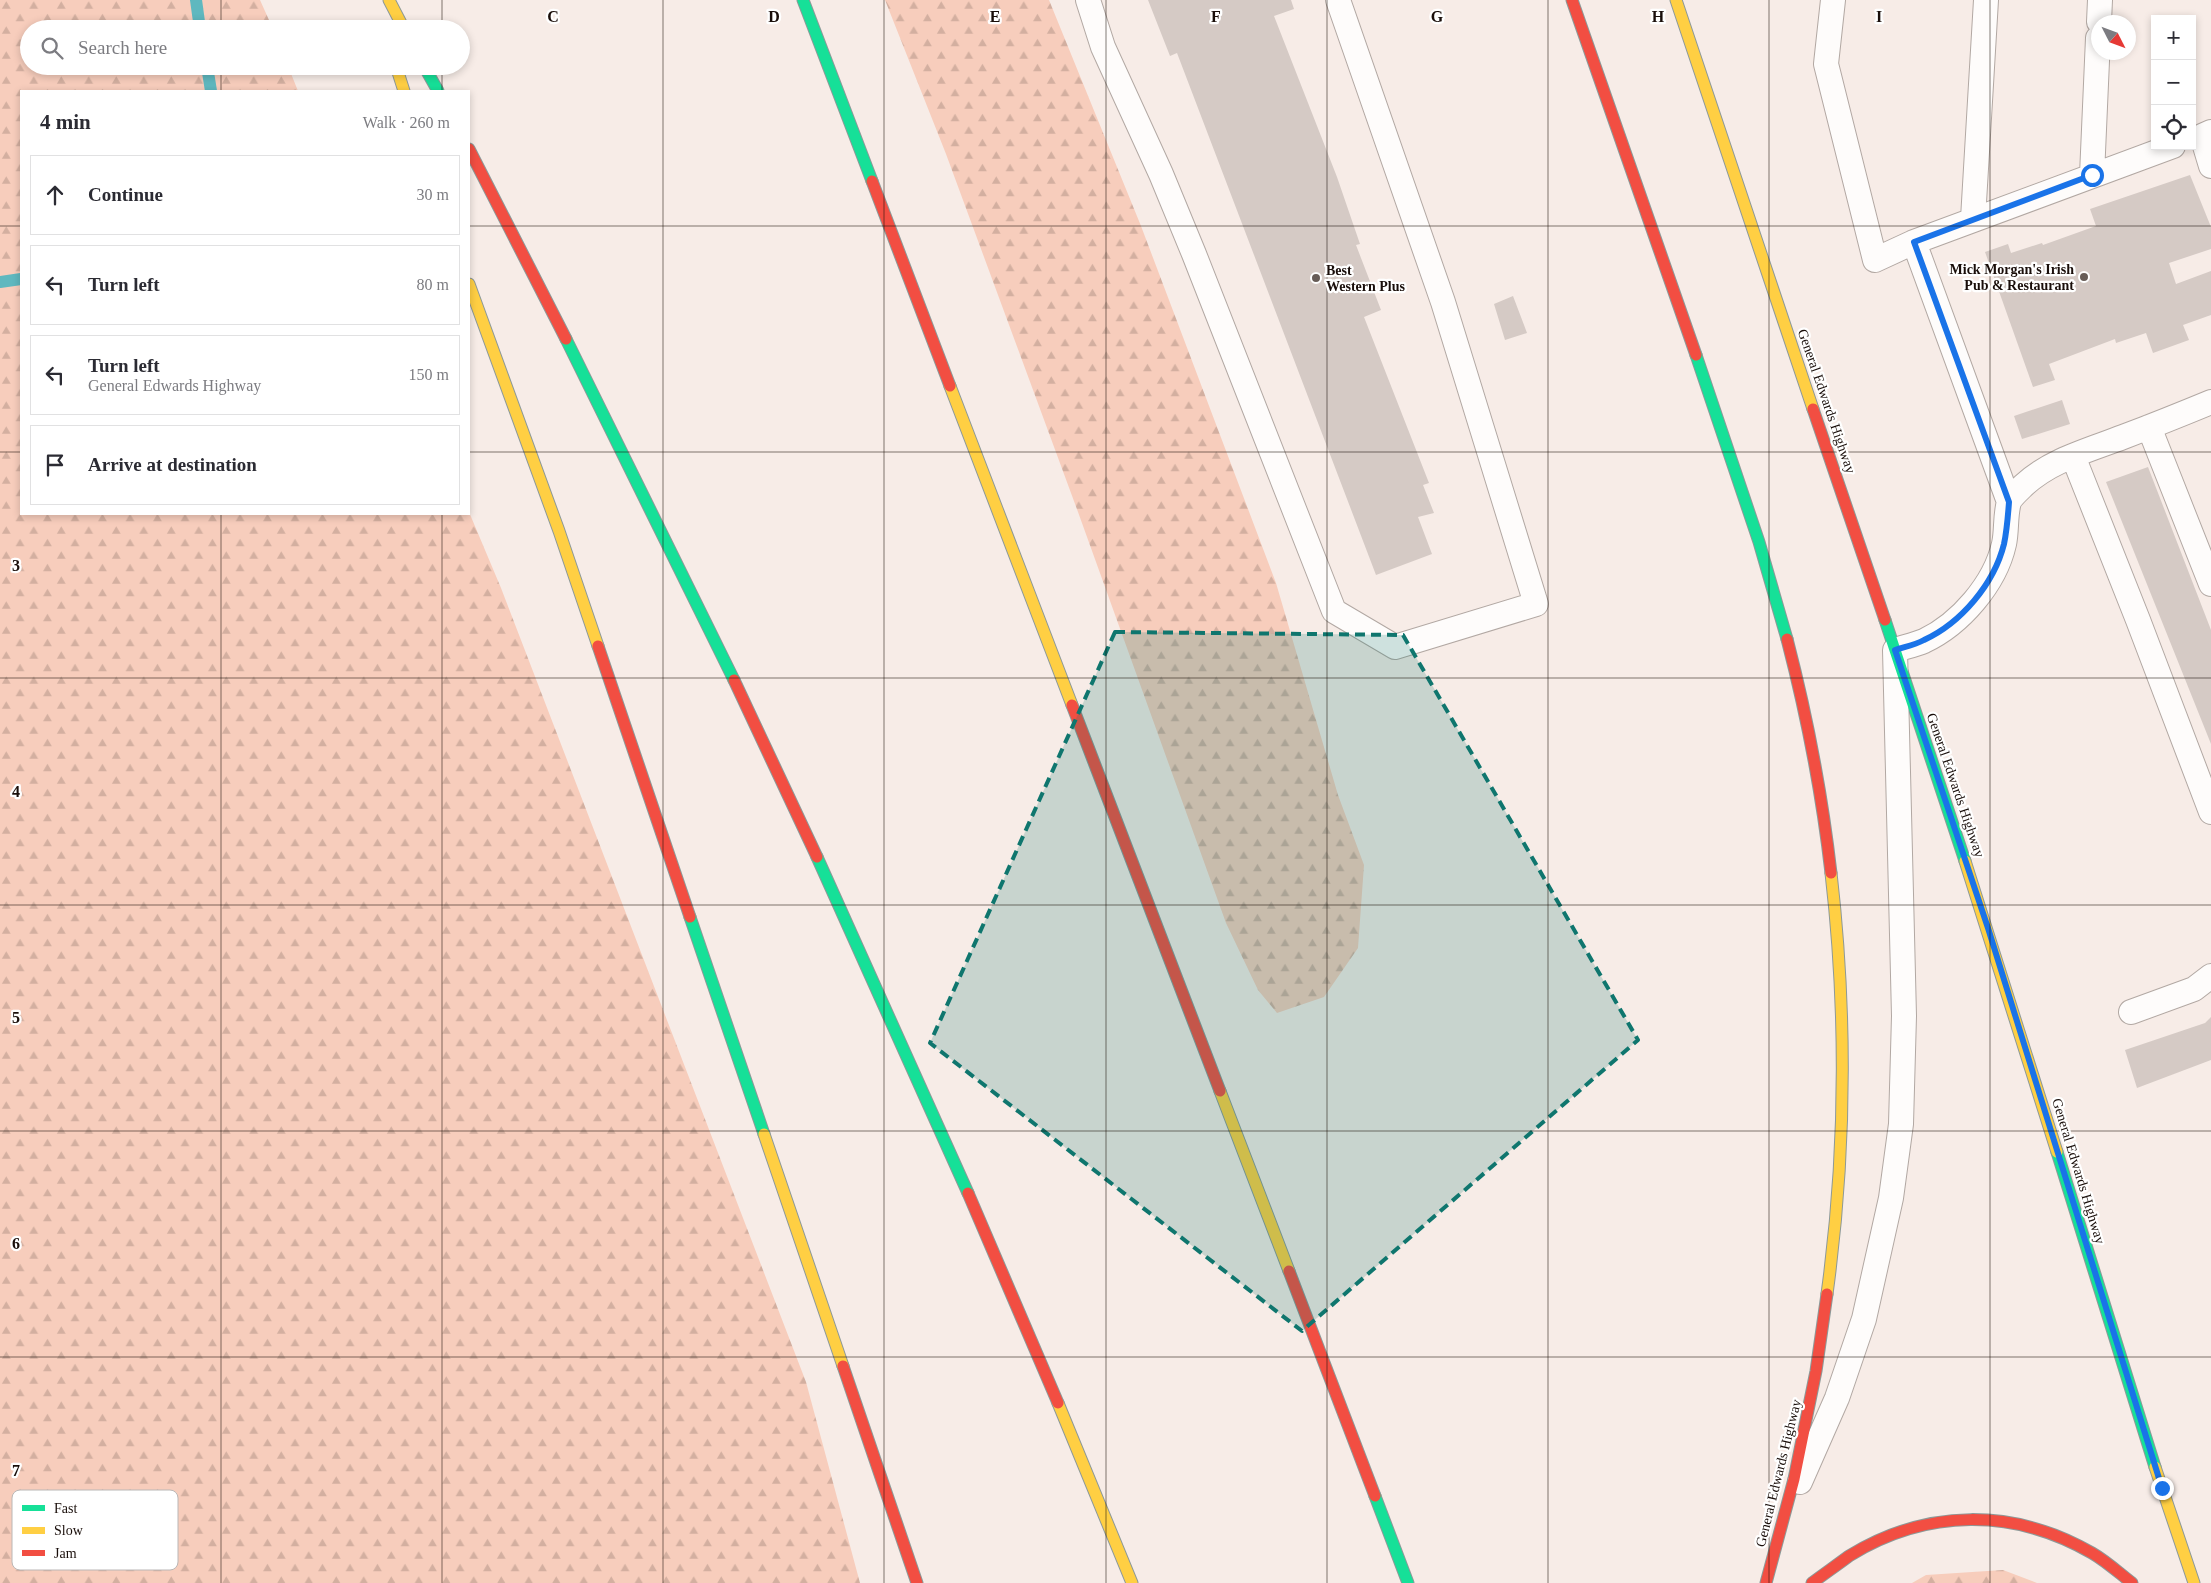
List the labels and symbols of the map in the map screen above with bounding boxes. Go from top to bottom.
text: C [547,8,559,25]
text: D [768,8,780,25]
text: E [990,8,1000,25]
text: F [1211,8,1221,25]
text: G [1431,8,1444,25]
text: H [1652,8,1665,25]
text: I [1876,8,1882,25]
north arrow [2091,15,2136,60]
route start [2081,164,2104,187]
place label: Mick Morgan's Irish Pub & Restaurant [1950,262,2074,293]
place label: Best Western Plus [1326,263,1405,294]
marker: Mick Morgan's Irish Pub & Restaurant [2078,271,2090,283]
marker: Best Western Plus [1310,272,1322,284]
street label: General Edwards Highway [1795,327,1858,475]
text: 3 [12,557,20,574]
street label: General Edwards Highway [1924,711,1987,859]
text: 4 [12,783,20,800]
text: 5 [12,1009,20,1026]
street label: General Edwards Highway [2049,1096,2108,1246]
text: 6 [12,1235,20,1252]
street label: General Edwards Highway [1753,1398,1804,1548]
text: 7 [12,1462,20,1479]
route end [2151,1477,2174,1500]
legend [12,1490,178,1570]
text: Fast [54,1501,77,1516]
text: Slow [54,1523,84,1538]
text: Jam [54,1546,77,1561]

